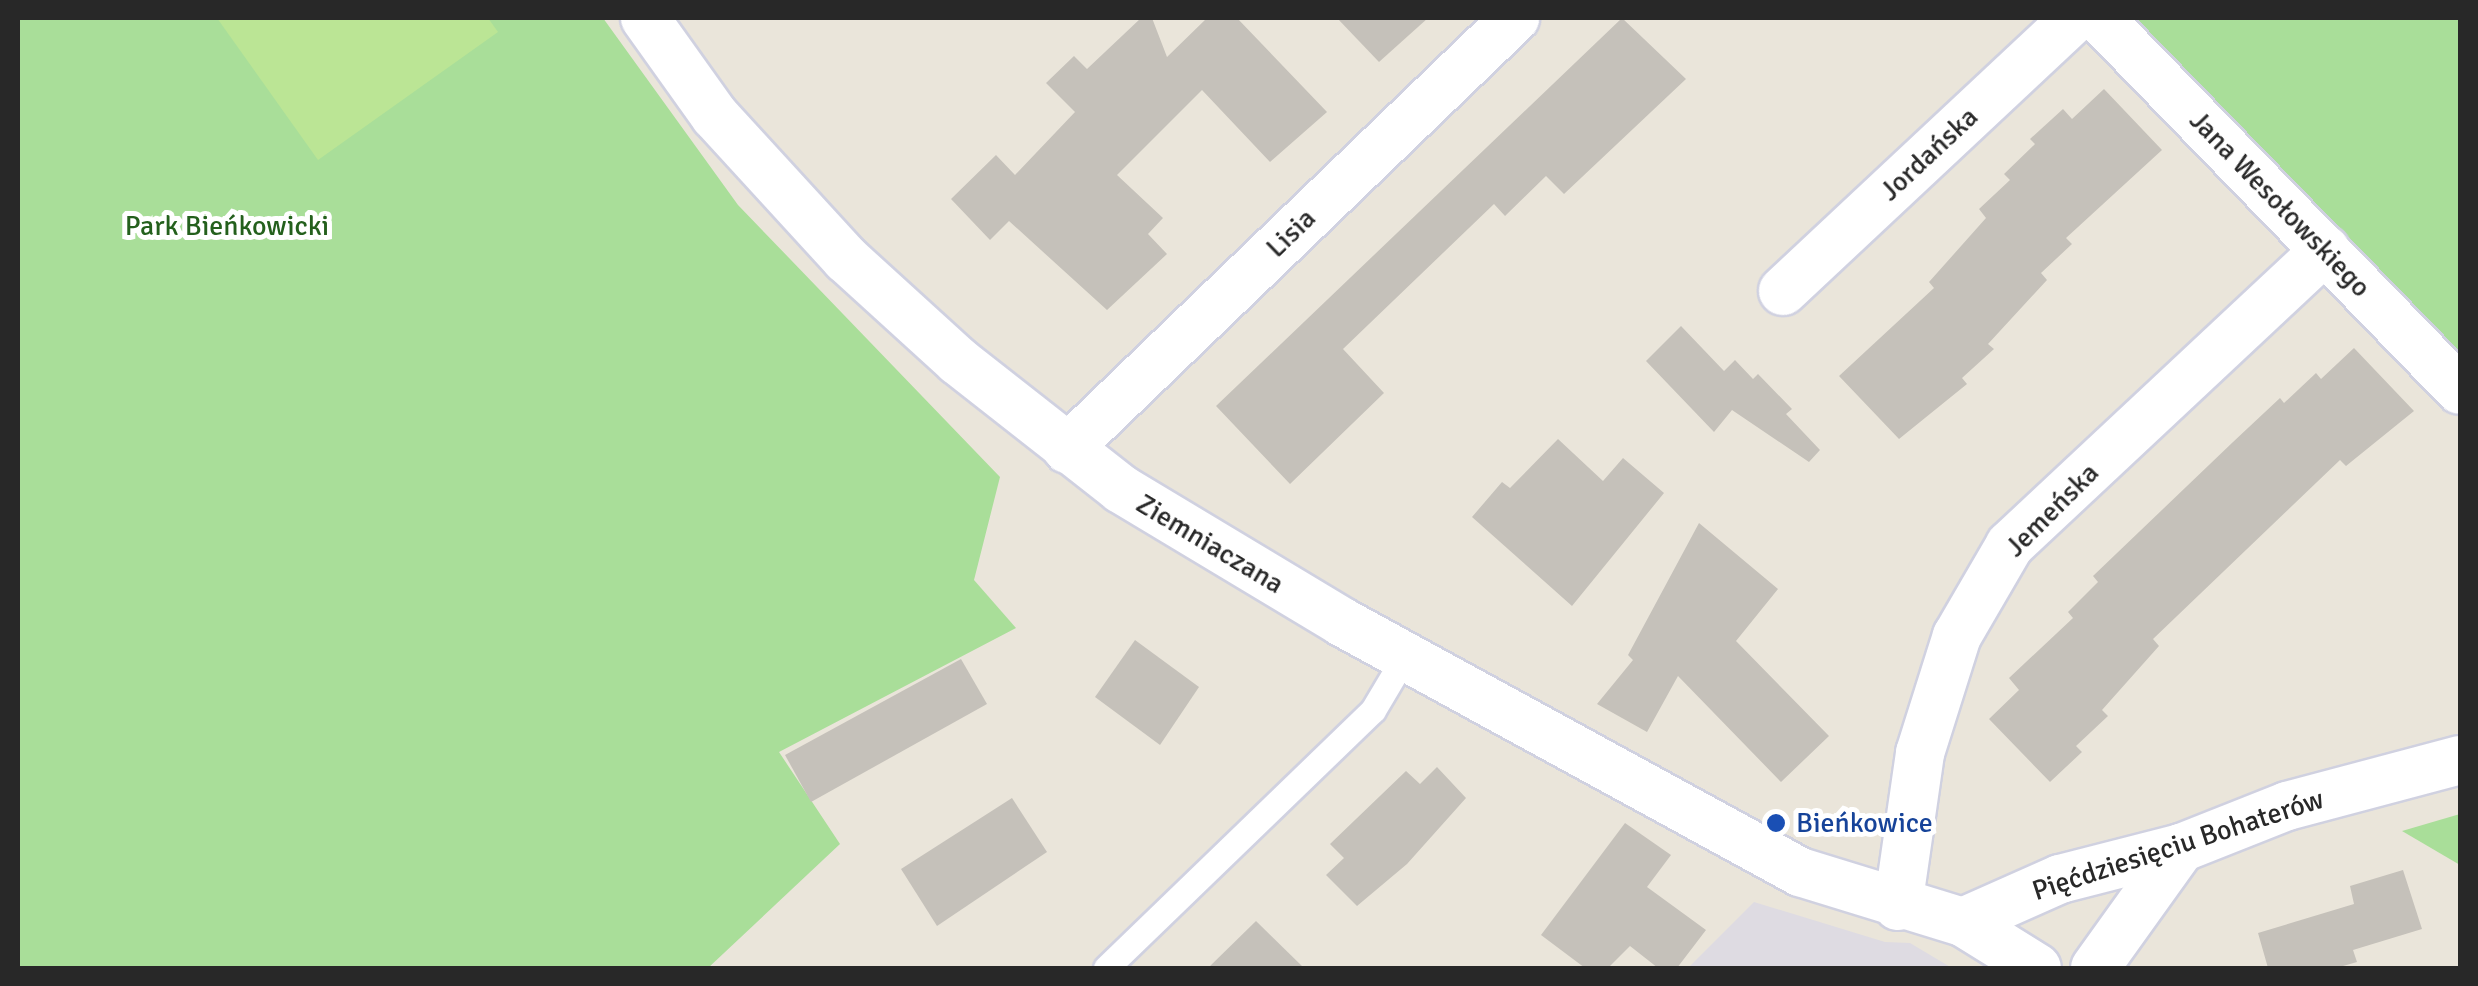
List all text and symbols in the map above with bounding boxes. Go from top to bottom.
street label: Jordańska [1873,100,1985,208]
street label: Jana Wesołowskiego [2182,104,2378,304]
street label: Lisia [1259,202,1323,264]
park label: Park Bieńkowicki [125,209,329,243]
street label: Jemeńska [1998,456,2106,564]
street label: Ziemniaczana [1130,487,1290,601]
street label: Pięćdziesięciu Bohaterów [2028,782,2328,908]
place label: Bieńkowice [1796,806,1933,840]
marker: Bieńkowice [1765,812,1787,834]

